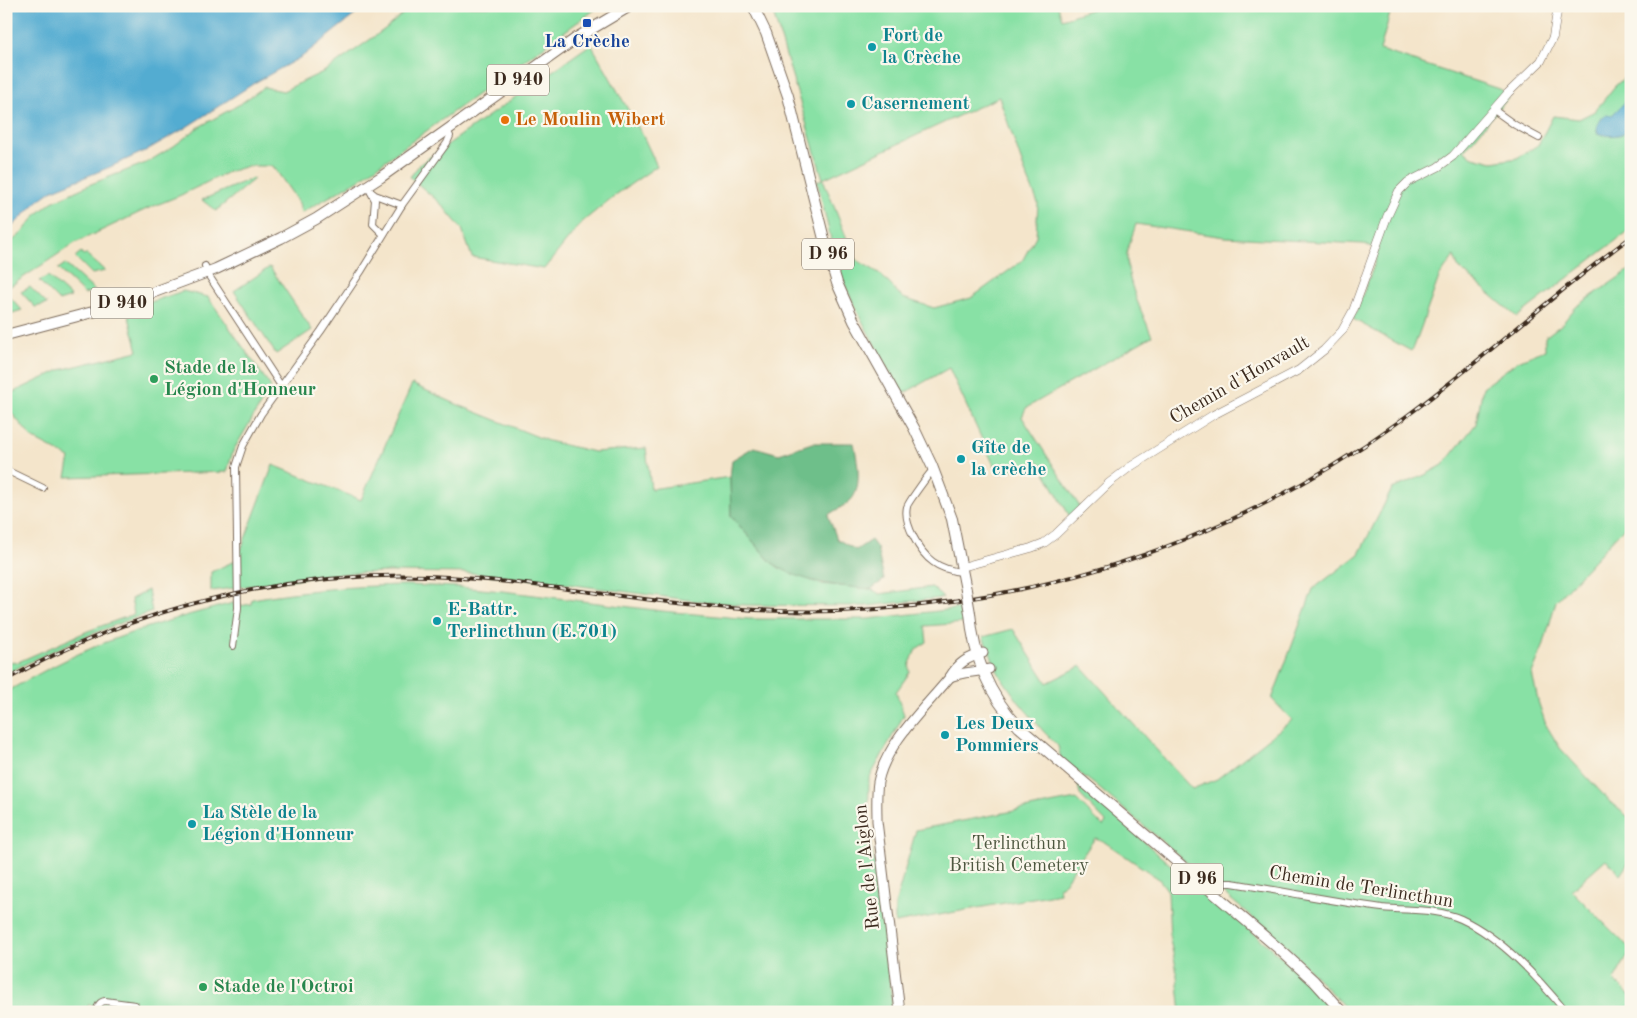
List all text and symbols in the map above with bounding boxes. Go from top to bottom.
marker: La Crèche [581,17,593,29]
place label: Fort de la Crèche [882,27,961,68]
place label: La Crèche [544,33,630,52]
marker: Fort de la Crèche [866,41,878,53]
road number: D 940 [487,64,549,96]
place label: Casernement [861,95,970,114]
marker: Casernement [845,98,857,110]
place label: Le Moulin Wibert [515,111,665,130]
marker: Le Moulin Wibert [499,114,511,126]
road number: D 96 [802,238,854,270]
road number: D 940 [91,288,153,318]
street label: Chemin d'Honvault [1167,333,1313,429]
place label: Stade de la Légion d'Honneur [164,359,316,400]
marker: Stade de la Légion d'Honneur [148,373,160,385]
place label: Gîte de la crèche [971,439,1046,480]
marker: Gîte de la crèche [955,453,967,465]
place label: E-Battr. Terlincthun (E.701) [447,601,617,642]
marker: E-Battr. Terlincthun (E.701) [431,615,443,627]
place label: Les Deux Pommiers [955,715,1038,756]
marker: Les Deux Pommiers [939,729,951,741]
street label: Rue de l'Aiglon [852,803,884,931]
place label: La Stèle de la Légion d'Honneur [202,804,354,845]
marker: La Stèle de la Légion d'Honneur [186,818,198,830]
park label: Terlincthun British Cemetery [949,835,1089,876]
road number: D 96 [1171,864,1223,894]
street label: Chemin de Terlincthun [1267,864,1455,912]
place label: Stade de l'Octroi [213,978,354,997]
marker: Stade de l'Octroi [197,981,209,993]

